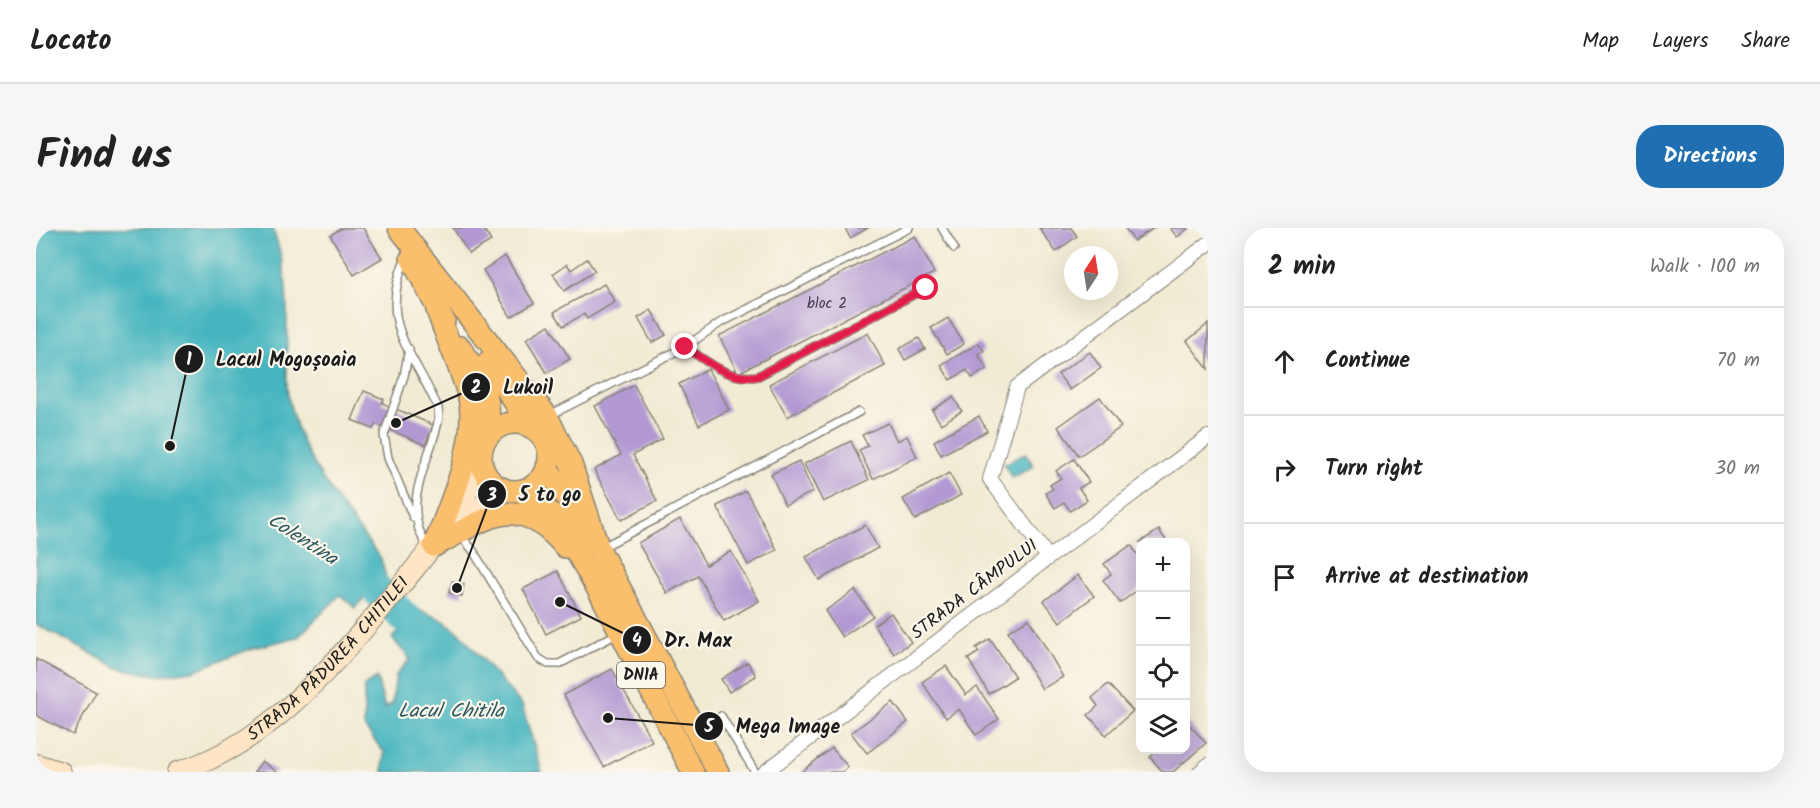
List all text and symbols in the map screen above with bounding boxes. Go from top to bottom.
text: Locato [30,19,111,64]
text: Map [1582,25,1619,58]
text: Layers [1652,25,1708,58]
text: Share [1741,25,1790,58]
text: Find us [36,123,172,190]
button: Directions [1636,125,1784,188]
north arrow [1064,246,1118,300]
text: 2 min [1268,246,1336,288]
text: Walk · 100 m [1650,251,1760,283]
route start [912,274,938,300]
house number: bloc 2 [807,292,847,316]
route end [671,333,697,359]
callout: Lacul Mogoșoaia [174,340,369,378]
text: Continue [1325,344,1410,379]
text: Lacul Mogoșoaia [216,345,356,377]
icon: ahead [1268,345,1301,378]
text: 70 m [1717,345,1760,377]
text: 1 [186,346,192,375]
callout: Lukoil [461,368,566,406]
text: Lukoil [503,373,554,405]
text: 2 [471,374,481,403]
text: Turn right [1325,452,1423,487]
icon: right [1268,453,1301,486]
text: 30 m [1715,453,1760,485]
callout: 5 to go [477,475,593,513]
text: 5 to go [518,480,581,512]
text: 3 [486,482,497,511]
water label: Colentina [261,505,345,576]
street label: STRADA CÂMPULUI [905,532,1045,648]
map controls [1136,538,1190,754]
button: + [1136,538,1190,592]
text: Arrive at destination [1325,560,1528,595]
icon: arrive [1268,561,1301,594]
street label: STRADA PĂDUREA CHITILEI [241,570,417,749]
button: − [1136,592,1190,646]
callout: Dr. Max [622,621,744,659]
text: Dr. Max [664,626,732,658]
text: 4 [632,627,642,656]
button: locate [1136,646,1190,700]
road number: DN1A [617,662,665,688]
water label: Lacul Chitila [398,696,506,728]
button: layers [1136,700,1190,754]
callout: Mega Image [694,707,853,745]
text: Mega Image [736,712,841,744]
text: 5 [703,713,715,742]

